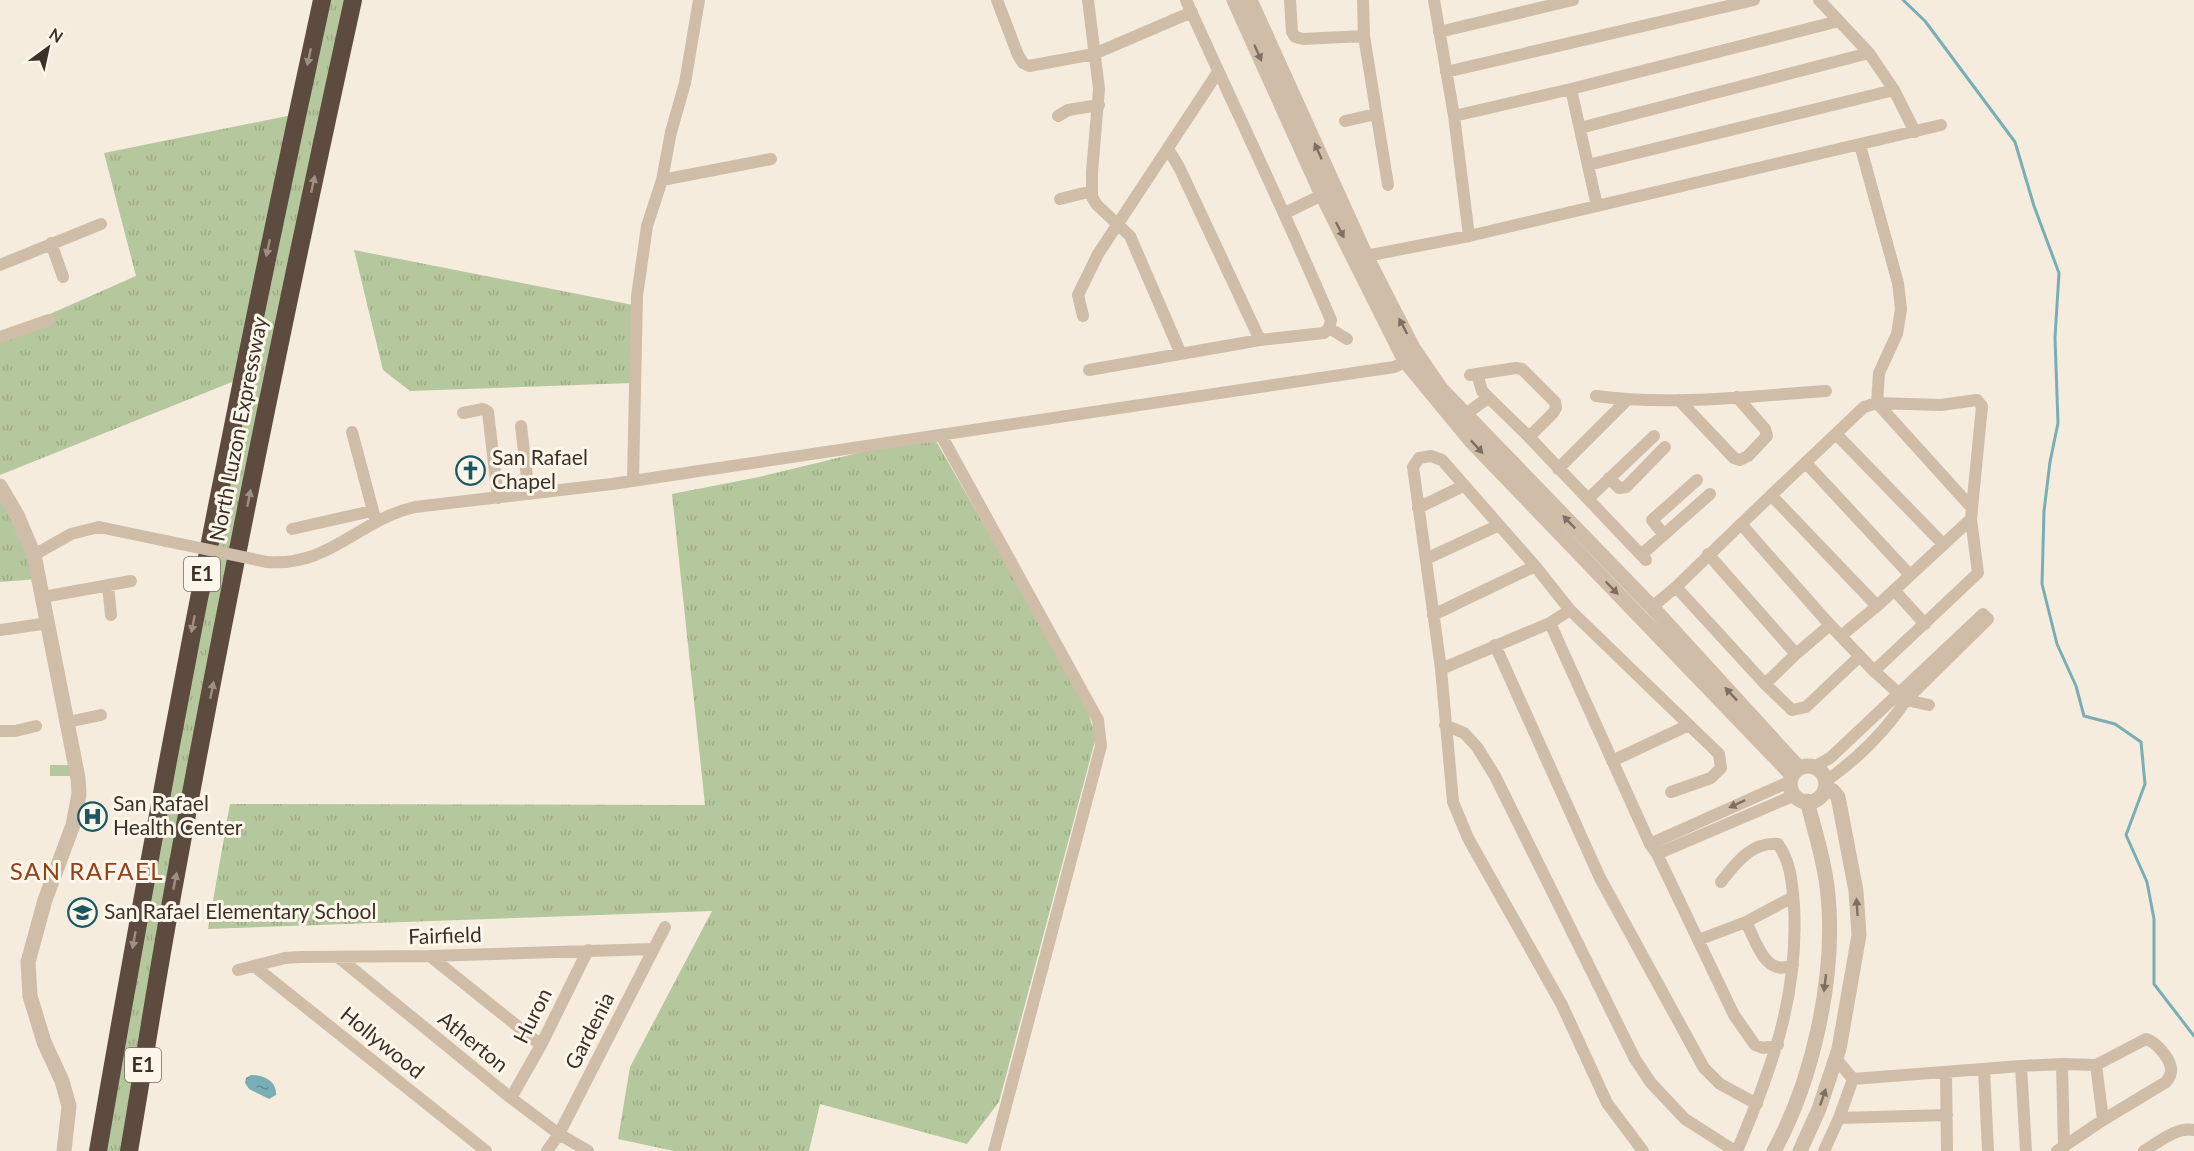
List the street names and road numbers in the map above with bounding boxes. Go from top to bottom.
street label: North Luzon Expressway [203,314,272,543]
road number: E1 [184,557,220,591]
street label: Fairfield [408,921,482,948]
street label: Huron [507,984,556,1047]
street label: Gardenia [559,988,619,1073]
street label: Hollywood [336,1001,430,1083]
street label: Atherton [434,1005,514,1077]
road number: E1 [125,1048,161,1082]

